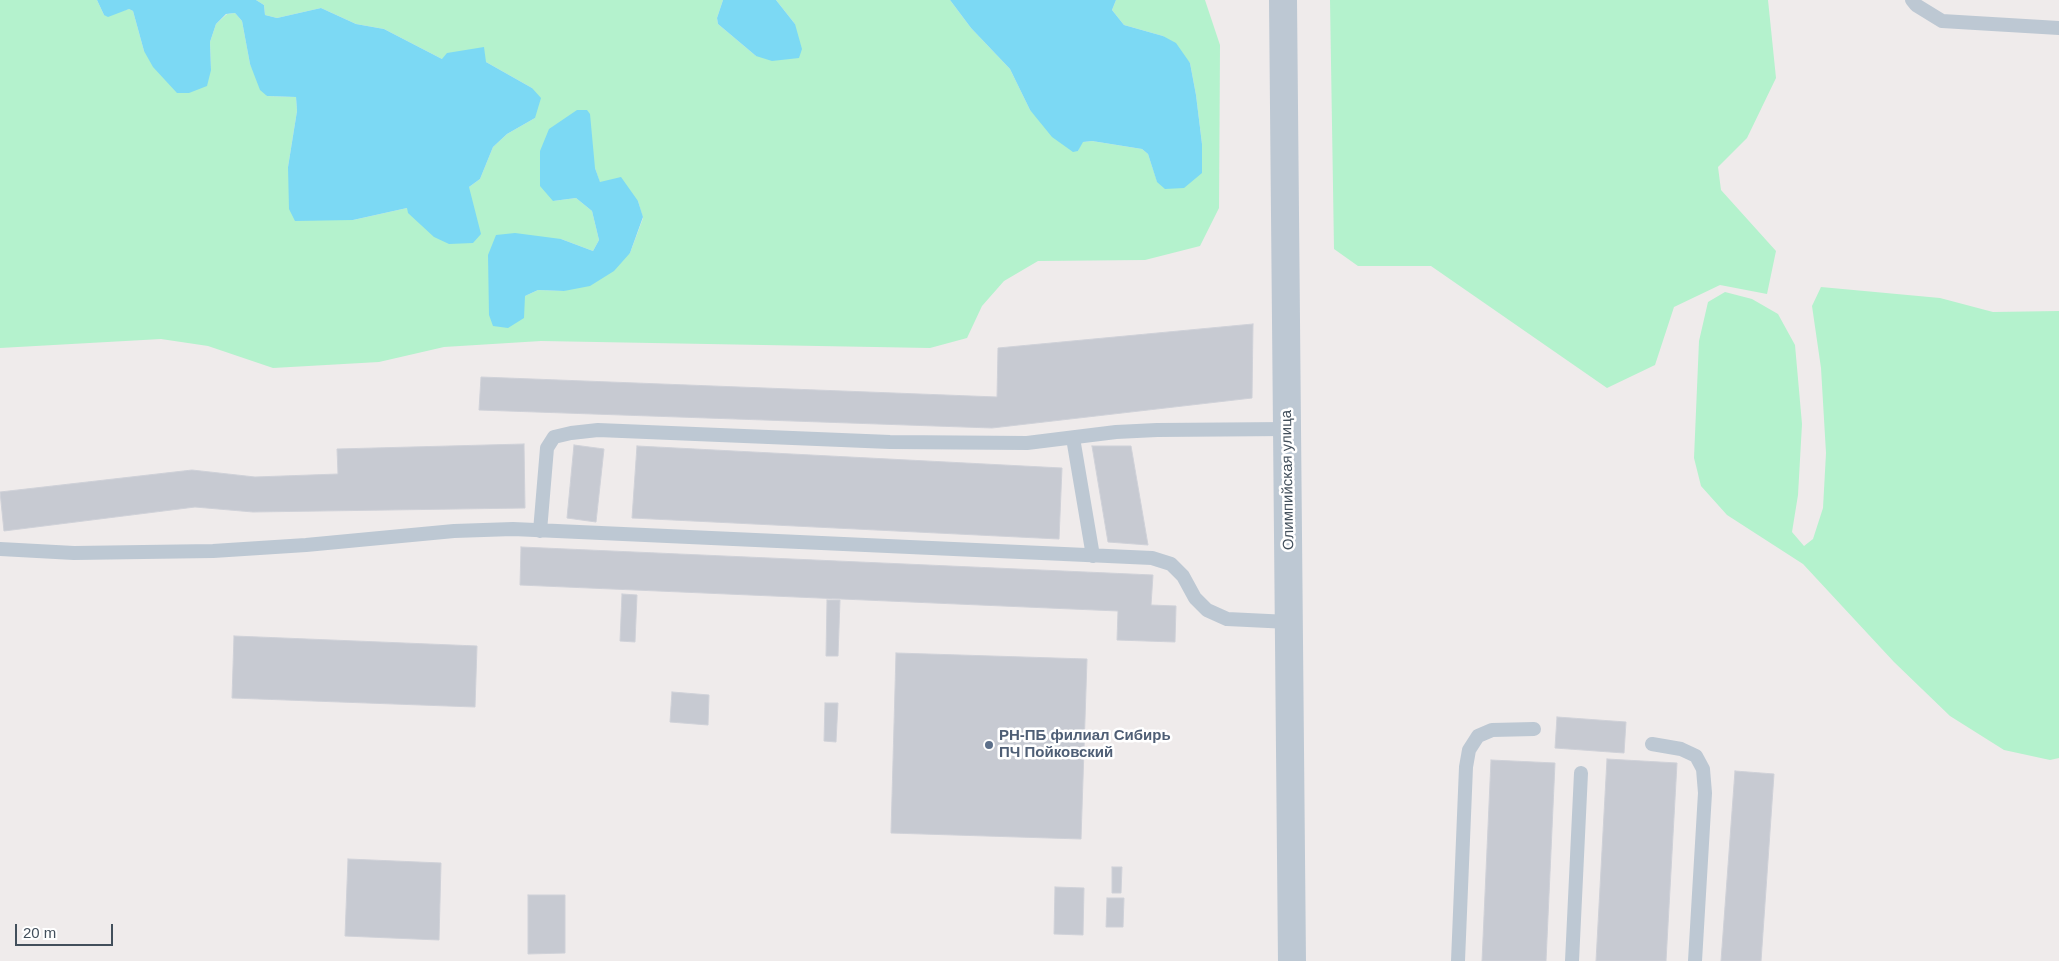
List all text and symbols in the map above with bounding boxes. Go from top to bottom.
street label: Олимпийская улица [1278,410,1298,550]
place label: РН-ПБ филиал Сибирь ПЧ Пойковский [999,727,1171,762]
marker: РН-ПБ филиал Сибирь ПЧ Пойковский [983,739,995,751]
scale bar [18,914,115,946]
text: 20 m [23,924,56,941]

